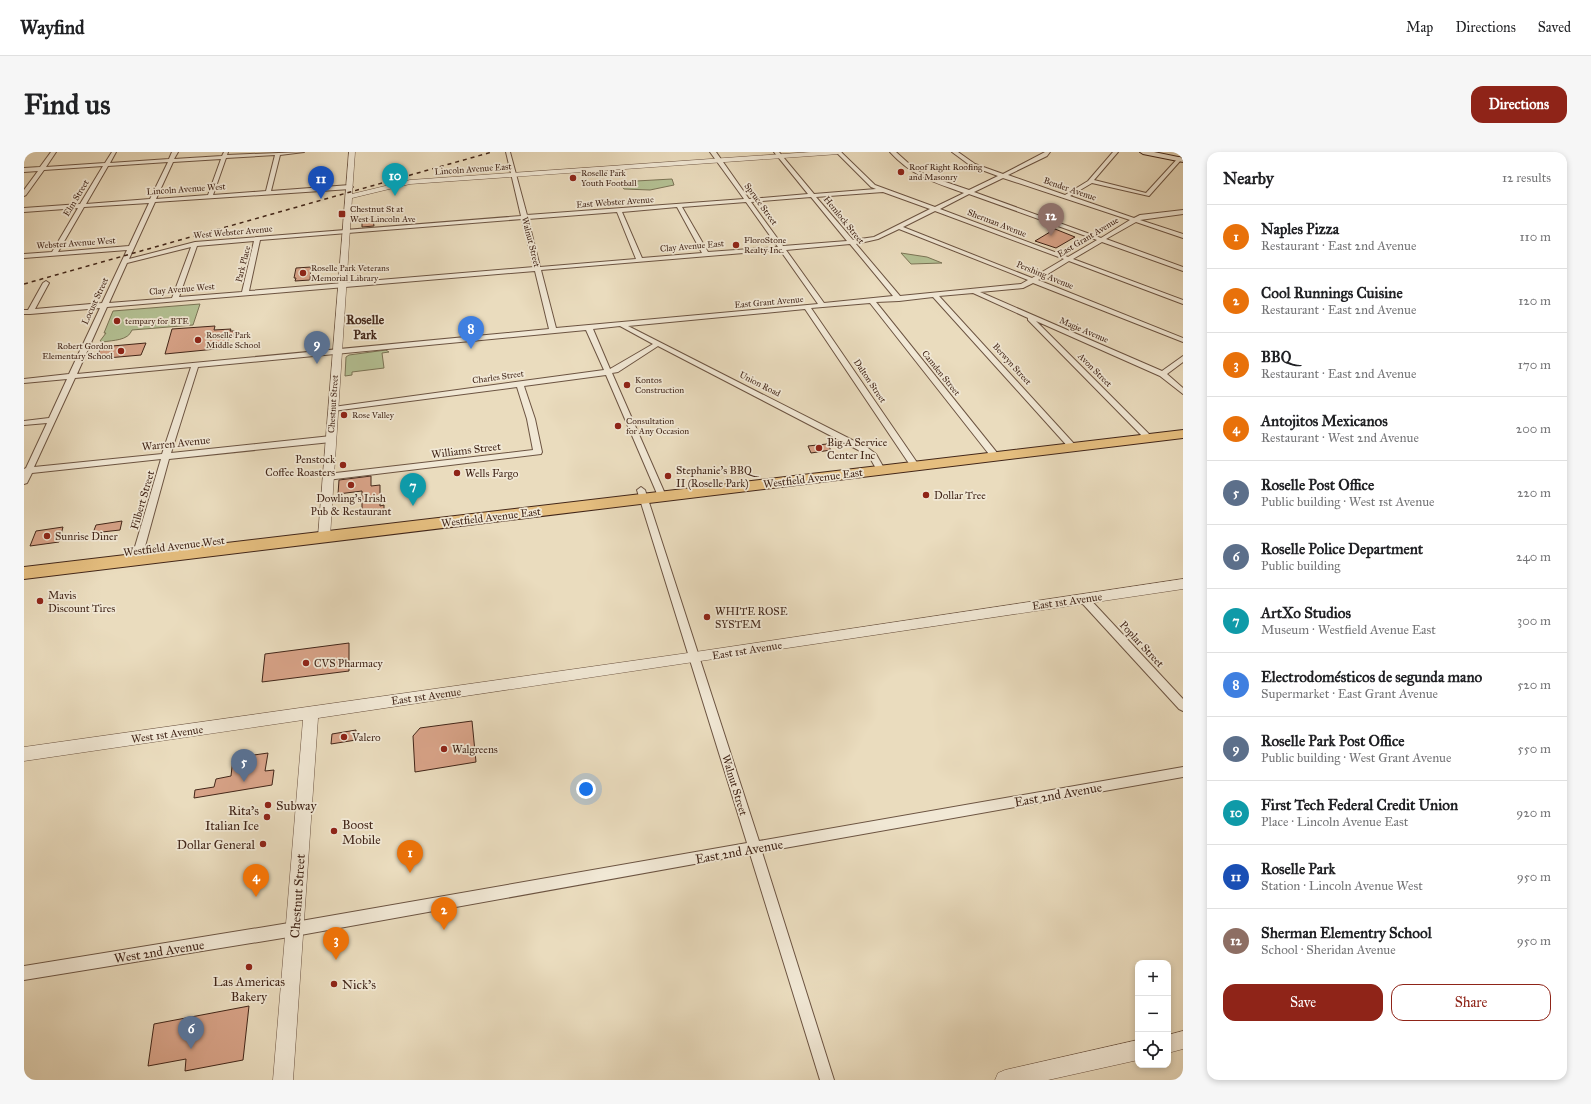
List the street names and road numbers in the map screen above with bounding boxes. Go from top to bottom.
street label: Lincoln Avenue East [434,160,513,177]
street label: Bender Avenue [1042,174,1098,203]
street label: Elm Street [60,177,91,218]
street label: Lincoln Avenue West [146,180,227,197]
street label: Spruce Street [742,180,781,228]
street label: East Webster Avenue [576,193,654,210]
street label: Hemlock Street [822,194,868,246]
street label: Sherman Avenue [966,206,1029,239]
street label: East Grant Avenue [1055,214,1121,259]
street label: Walnut Street [520,216,543,269]
street label: West Webster Avenue [193,223,273,240]
street label: Webster Avenue West [36,234,117,251]
street label: Clay Avenue East [660,237,725,254]
street label: Park Place [233,244,252,283]
street label: Pershing Avenue [1015,258,1076,292]
street label: Locust Street [79,275,111,326]
street label: Clay Avenue West [149,280,216,297]
street label: East Grant Avenue [734,293,804,310]
street label: Magie Avenue [1058,314,1111,346]
street label: Berwyn Street [991,341,1035,387]
street label: Camden Street [920,348,963,398]
street label: Avon Street [1075,350,1115,390]
street label: Dalton Street [852,357,889,405]
street label: Charles Street [471,367,525,386]
street label: Union Road [738,368,783,399]
street label: Chestnut Street [325,374,340,433]
street label: Warren Avenue [141,433,211,454]
street label: Williams Street [431,440,502,461]
street label: Westfield Avenue East [763,466,864,491]
street label: Filbert Street [128,469,157,531]
street label: Westfield Avenue East [441,505,542,530]
street label: Westfield Avenue West [123,534,226,559]
street label: East 1st Avenue [1031,590,1103,613]
street label: Poplar Street [1117,618,1166,670]
street label: East 1st Avenue [711,638,783,662]
street label: East 1st Avenue [390,685,462,708]
street label: West 1st Avenue [130,723,204,746]
street label: Walnut Street [719,753,750,817]
street label: East 2nd Avenue [1013,779,1104,811]
street label: East 2nd Avenue [694,836,785,868]
street label: Chestnut Street [287,853,309,939]
street label: West 2nd Avenue [113,937,206,967]

